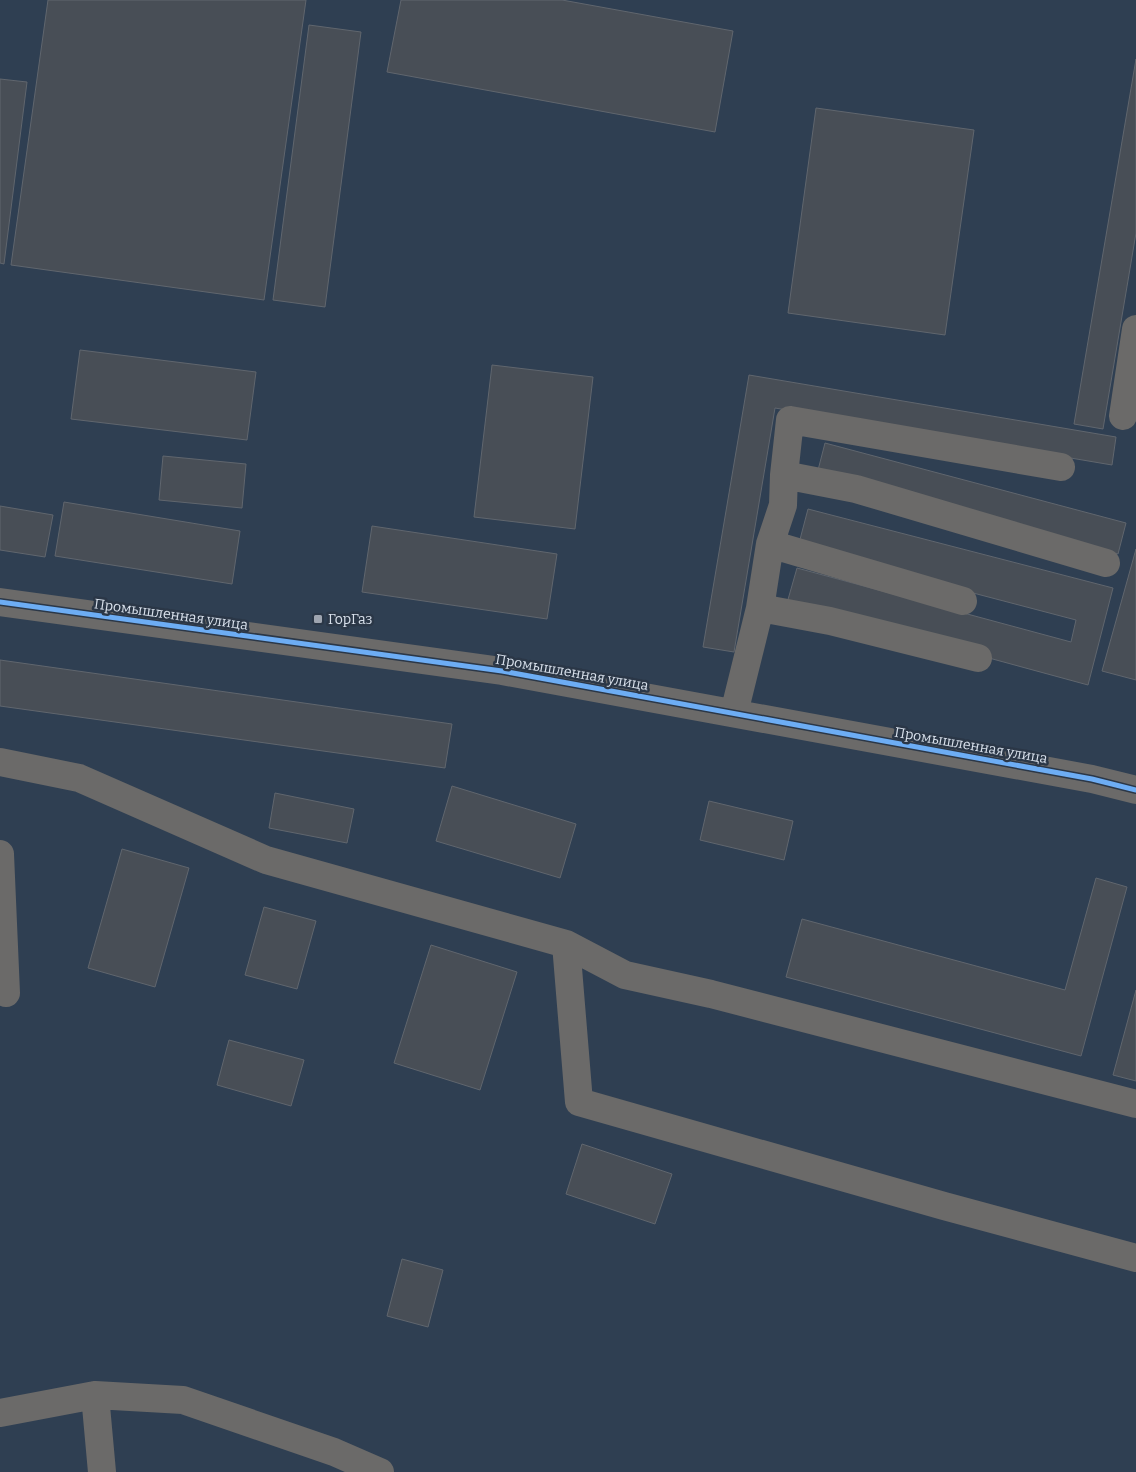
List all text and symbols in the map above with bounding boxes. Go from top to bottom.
street label: Промышленная улица [93,595,249,634]
place label: ГорГаз [328,611,373,628]
marker: ГорГаз [312,613,324,625]
street label: Промышленная улица [494,651,650,694]
street label: Промышленная улица [893,724,1049,767]

